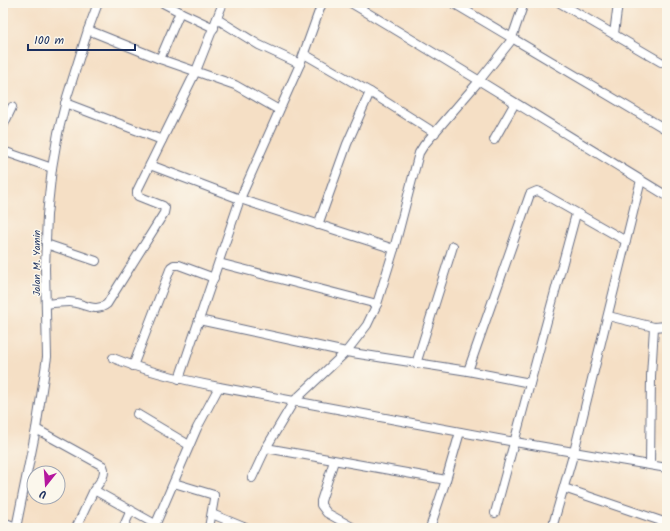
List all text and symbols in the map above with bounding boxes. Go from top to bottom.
scale bar [28,26,135,52]
text: 100 m [34,31,65,50]
street label: Jalan M. Yamin [29,230,45,296]
north arrow [26,465,66,505]
text: U [37,484,49,503]

